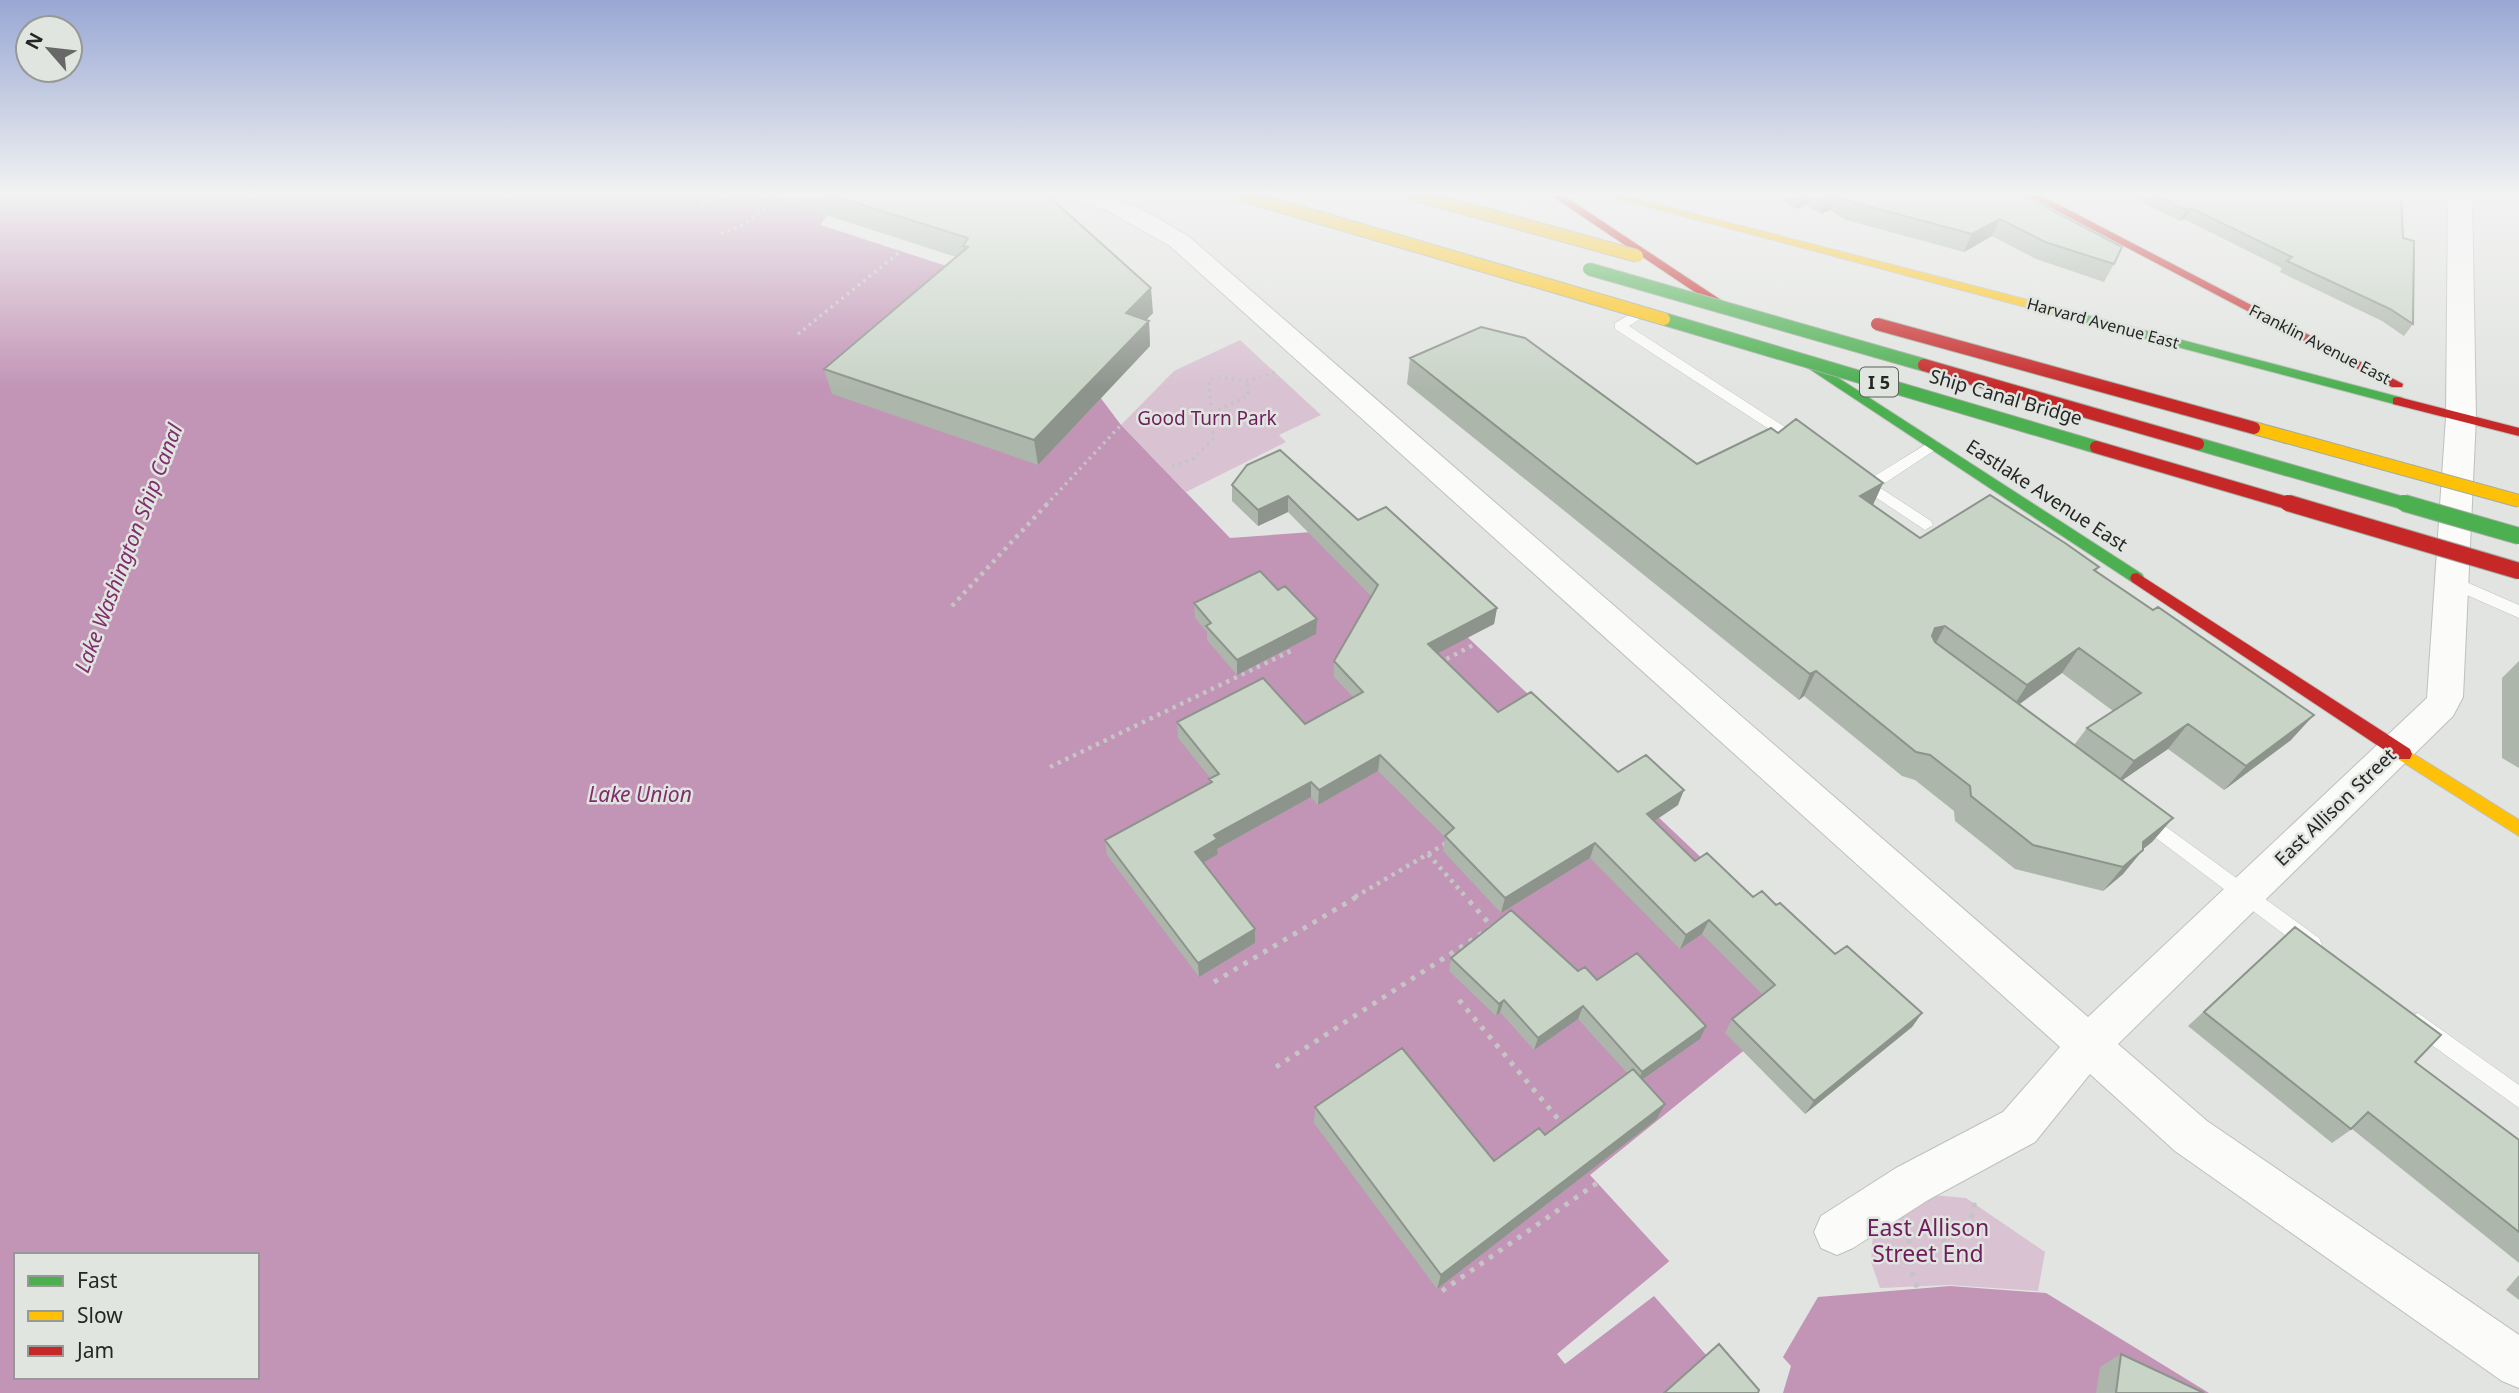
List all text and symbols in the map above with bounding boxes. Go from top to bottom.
north arrow [14,14,84,84]
text: N [19,28,49,54]
street label: Harvard Avenue East [2025,292,2182,354]
street label: Franklin Avenue East [2246,299,2395,389]
street label: Ship Canal Bridge [1927,363,2085,431]
road number: I 5 [1860,368,1898,396]
park label: Good Turn Park [1137,405,1277,431]
water label: Lake Washington Ship Canal [68,419,189,676]
street label: Eastlake Avenue East [1961,433,2133,557]
street label: East Allison Street [2269,742,2401,872]
water label: Lake Union [588,780,692,808]
park label: East Allison Street End [1867,1211,1989,1269]
legend [14,1253,259,1379]
text: Fast [77,1266,118,1294]
text: Slow [77,1301,123,1329]
text: Jam [75,1336,114,1364]

